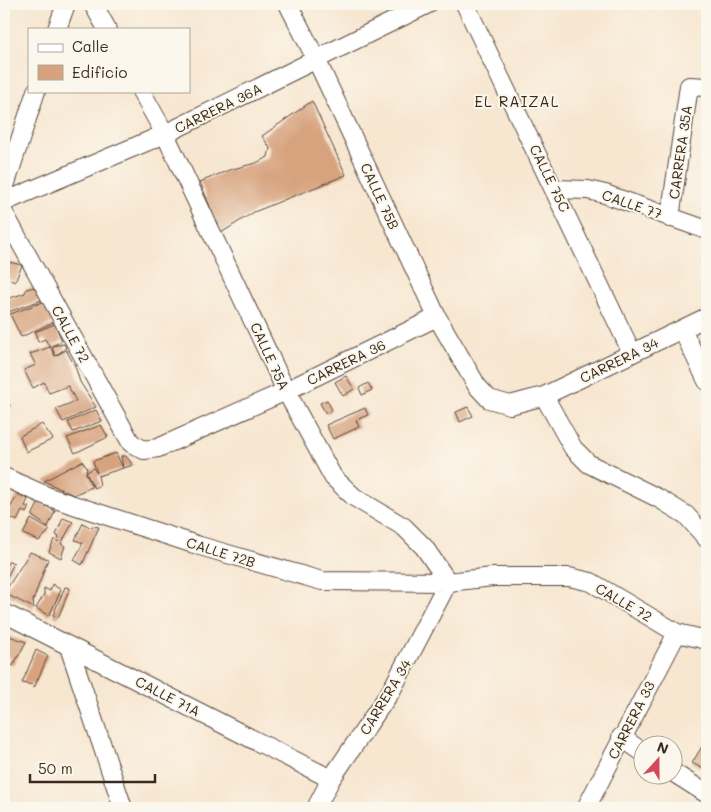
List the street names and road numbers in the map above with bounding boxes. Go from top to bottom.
street label: CARRERA 36A [171,79,265,137]
street label: CARRERA 35A [664,104,696,200]
street label: CALLE 75C [525,141,575,215]
street label: CALLE 75B [356,160,404,232]
street label: CALLE 77 [599,185,665,223]
street label: CALLE 72 [48,302,94,366]
street label: CALLE 75A [246,319,294,393]
street label: CARRERA 34 [577,332,662,387]
street label: CARRERA 36 [303,335,389,389]
street label: CALLE 72B [184,533,258,571]
street label: CALLE 72 [592,578,656,626]
street label: CARRERA 34 [355,655,415,738]
street label: CALLE 71A [132,671,204,721]
street label: CARRERA 33 [603,678,659,762]

